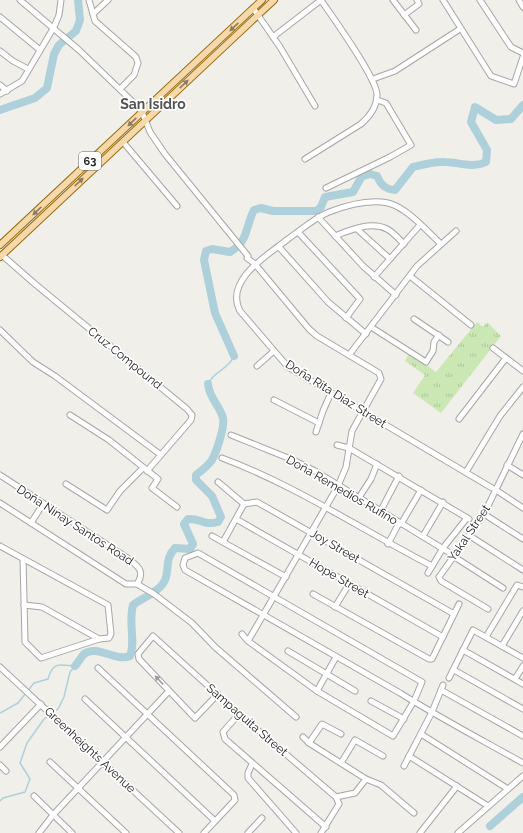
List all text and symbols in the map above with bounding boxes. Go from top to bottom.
one-way arrow [229,22,239,31]
one-way arrow [180,80,189,89]
district label: San Isidro [120,96,186,112]
one-way arrow [127,117,137,127]
road number: 63 [79,152,101,170]
one-way arrow [74,178,84,187]
one-way arrow [32,206,42,216]
street label: Cruz Compound [85,324,165,392]
street label: Doña Rita Diaz Street [283,357,389,431]
street label: Doña Remedios Rufino [284,452,400,528]
street label: Doña Ninay Santos Road [14,482,136,568]
street label: Yakal Street [445,502,493,564]
street label: Joy Street [308,526,362,566]
street label: Hope Street [307,555,371,601]
one-way arrow [154,675,164,685]
street label: Sampaguita Street [204,681,290,759]
street label: Greenheights Avenue [42,704,138,796]

